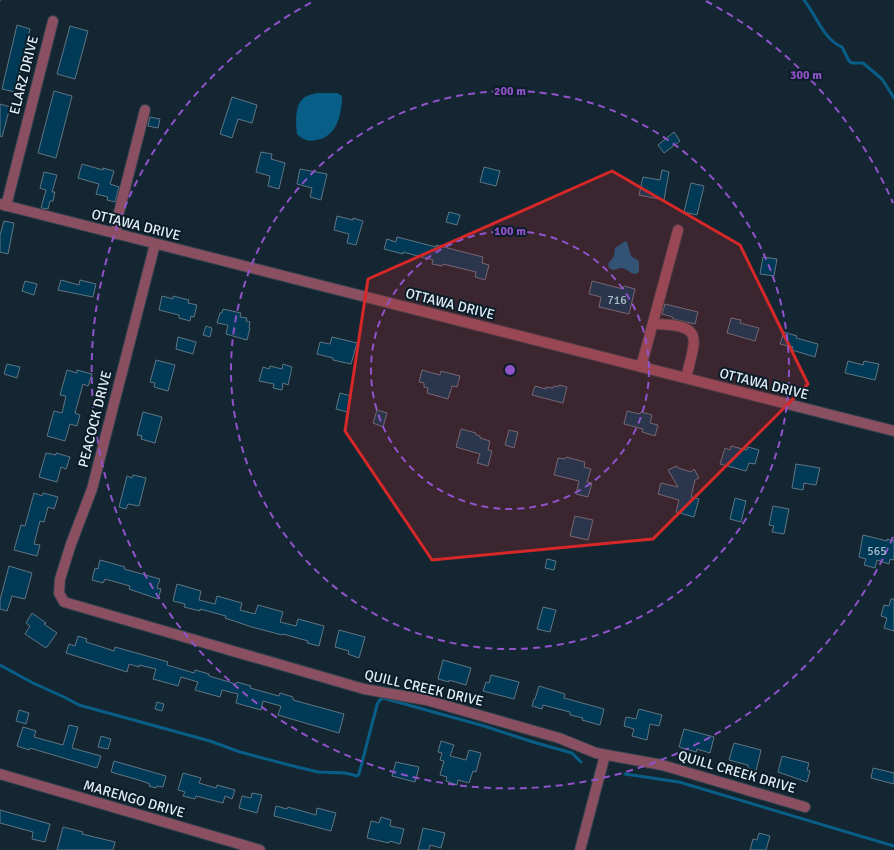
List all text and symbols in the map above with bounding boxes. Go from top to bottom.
street label: ELARZ DRIVE [6,34,42,116]
text: 300 m [790,68,822,83]
text: 200 m [494,84,526,99]
street label: OTTAWA DRIVE [90,206,182,244]
text: 100 m [494,224,526,239]
street label: OTTAWA DRIVE [404,285,496,323]
house number: 716 [607,293,627,308]
centre of rings [503,363,517,377]
street label: OTTAWA DRIVE [718,365,810,403]
street label: PEACOCK DRIVE [75,369,115,469]
house number: 565 [867,544,887,559]
street label: QUILL CREEK DRIVE [363,666,485,710]
street label: QUILL CREEK DRIVE [676,747,798,797]
street label: MARENGO DRIVE [81,776,187,822]

